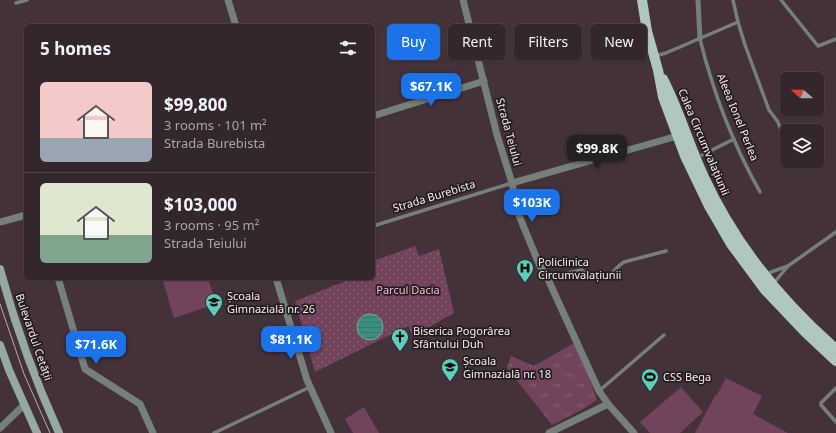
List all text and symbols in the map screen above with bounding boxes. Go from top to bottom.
chip: Buy [387,24,440,60]
chip: Rent [448,24,506,60]
chip: Filters [514,24,582,60]
chip: New [590,24,647,60]
text: 5 homes [40,37,111,60]
icon: filters [337,37,359,59]
street label: Aleea Ionel Perlea [714,71,763,163]
north arrow [780,72,824,116]
map controls [780,72,824,168]
pin: $67.1K [398,73,464,107]
text: $67.1K [410,77,452,95]
street label: Calea Circumvalațiunii [675,86,734,197]
text: $99,800 [164,93,227,116]
street label: Strada Teiului [493,96,526,168]
icon: home [72,98,120,146]
text: 3 rooms · 101 m² [164,116,267,134]
button: layers [780,124,824,168]
text: Strada Burebista [164,134,265,152]
pin: $99.8K [564,135,630,169]
text: $99.8K [576,139,618,157]
street label: Strada Burebista [391,176,477,215]
pin: $103K [504,189,560,223]
text: $103,000 [164,193,237,216]
text: $103K [513,193,551,211]
icon: home [72,199,120,247]
text: 3 rooms · 95 m² [164,216,259,234]
text: Strada Teiului [164,234,247,252]
place label: Policlinica Circumvalațiunii [538,254,621,282]
hospital icon: Policlinica Circumvalațiunii [515,258,535,283]
park label: Parcul Dacia [376,282,440,297]
place label: Școala Gimnazială nr. 26 [227,288,315,316]
street label: Bulevardul Cetății [13,291,56,382]
school or university icon: Școala Gimnazială nr. 26 [204,292,224,317]
place label: Biserica Pogorârea Sfântului Duh [413,323,510,351]
pin: $81.1K [258,326,324,360]
church icon: Biserica Pogorârea Sfântului Duh [390,327,410,352]
text: $81.1K [270,330,312,348]
pin: $71.6K [63,331,129,365]
text: $71.6K [75,335,117,353]
place label: Școala Gimnazială nr. 18 [463,353,551,381]
school or university icon: Școala Gimnazială nr. 18 [440,357,460,382]
sports icon: CSS Bega [640,367,660,392]
place label: CSS Bega [663,369,711,384]

